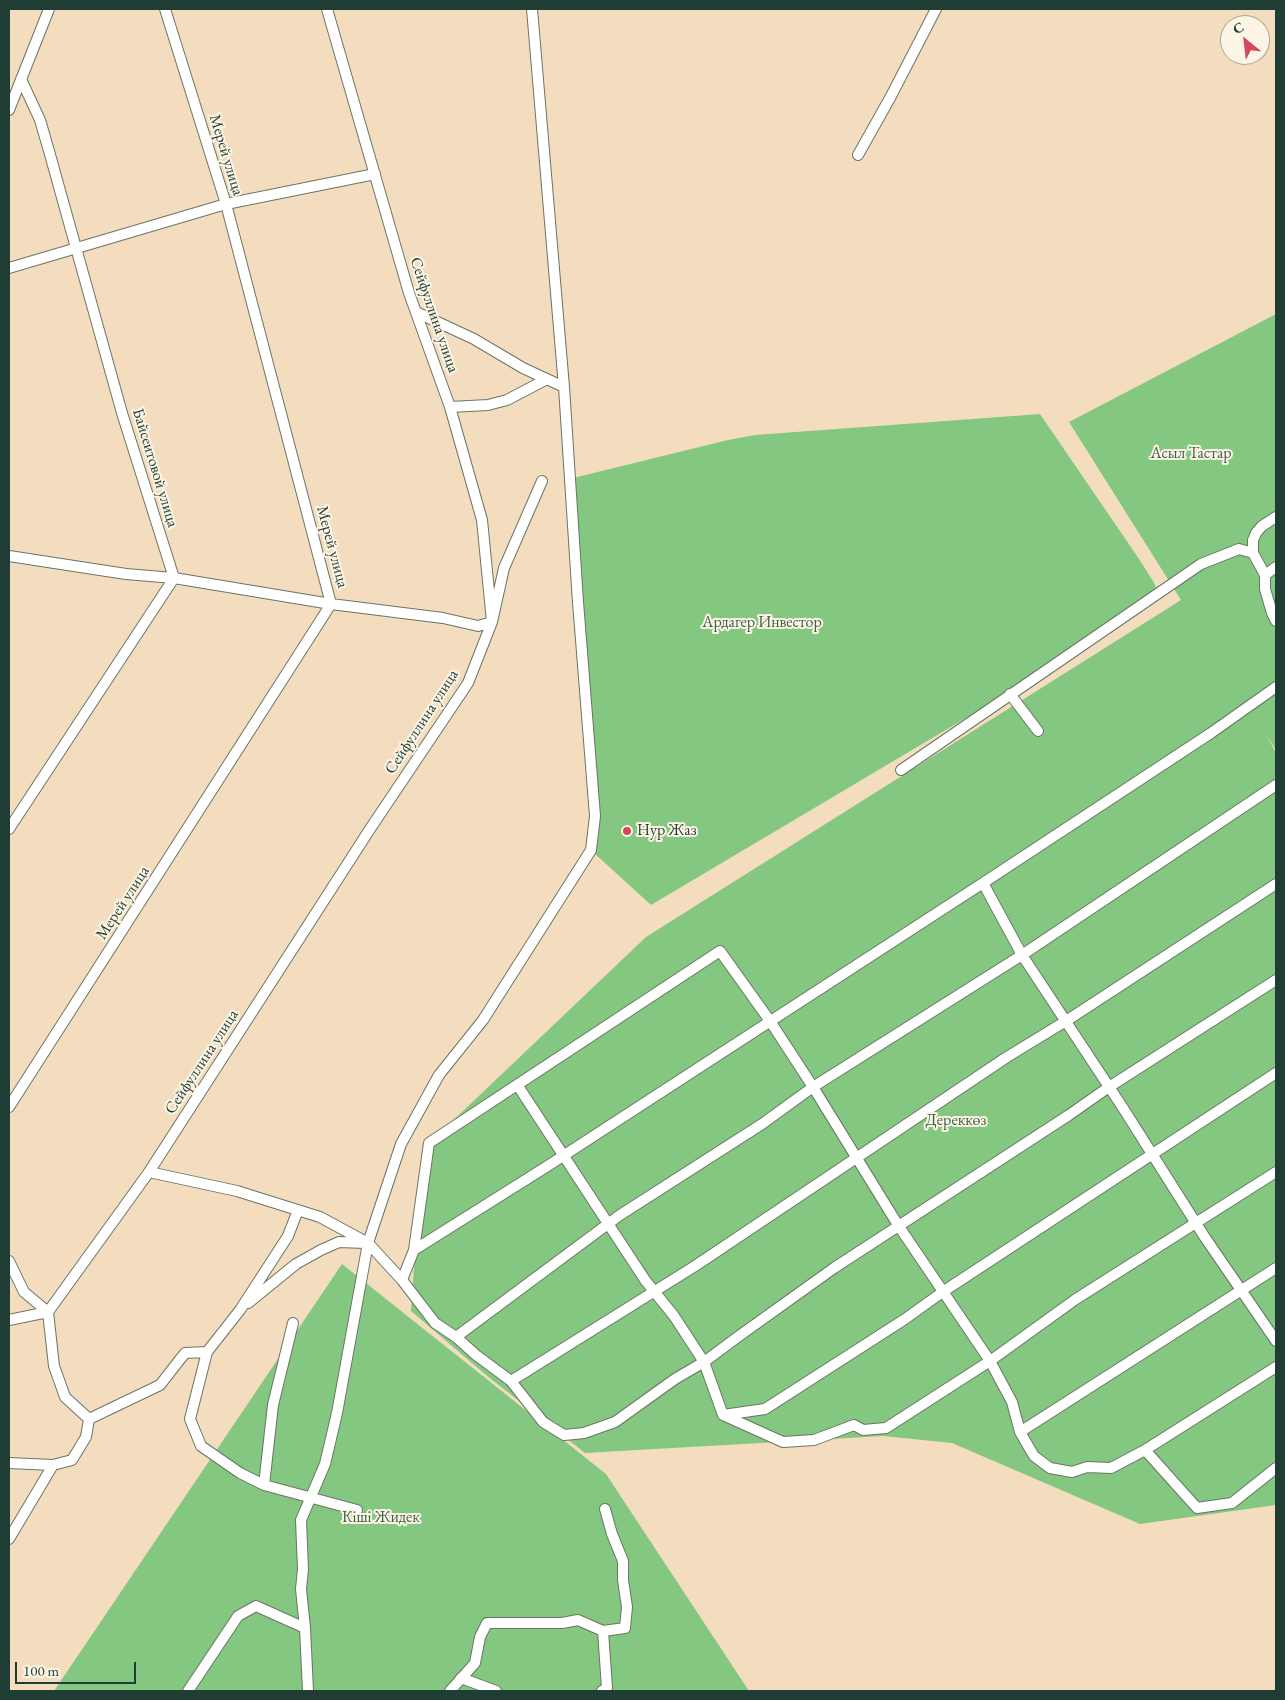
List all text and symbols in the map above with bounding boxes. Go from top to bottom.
north arrow [1220,15,1270,65]
text: С [1230,17,1247,38]
street label: Мерей улица [205,112,247,198]
street label: Сейфуллина улица [405,255,463,375]
street label: Байсеитовой улица [128,406,182,530]
park label: Асыл Тастар [1150,444,1232,464]
street label: Мерей улица [312,504,352,590]
park label: Ардагер Инвестор [702,613,822,633]
street label: Сейфуллина улица [381,666,463,778]
place label: Нур Жаз [637,821,697,841]
marker: Нур Жаз [621,825,633,837]
street label: Мерей улица [92,863,154,943]
street label: Сейфуллина улица [161,1006,243,1118]
park label: Дереккөз [926,1111,986,1131]
park label: Кіші Жидек [342,1508,420,1528]
scale bar [18,1652,139,1684]
text: 100 m [23,1661,59,1680]

